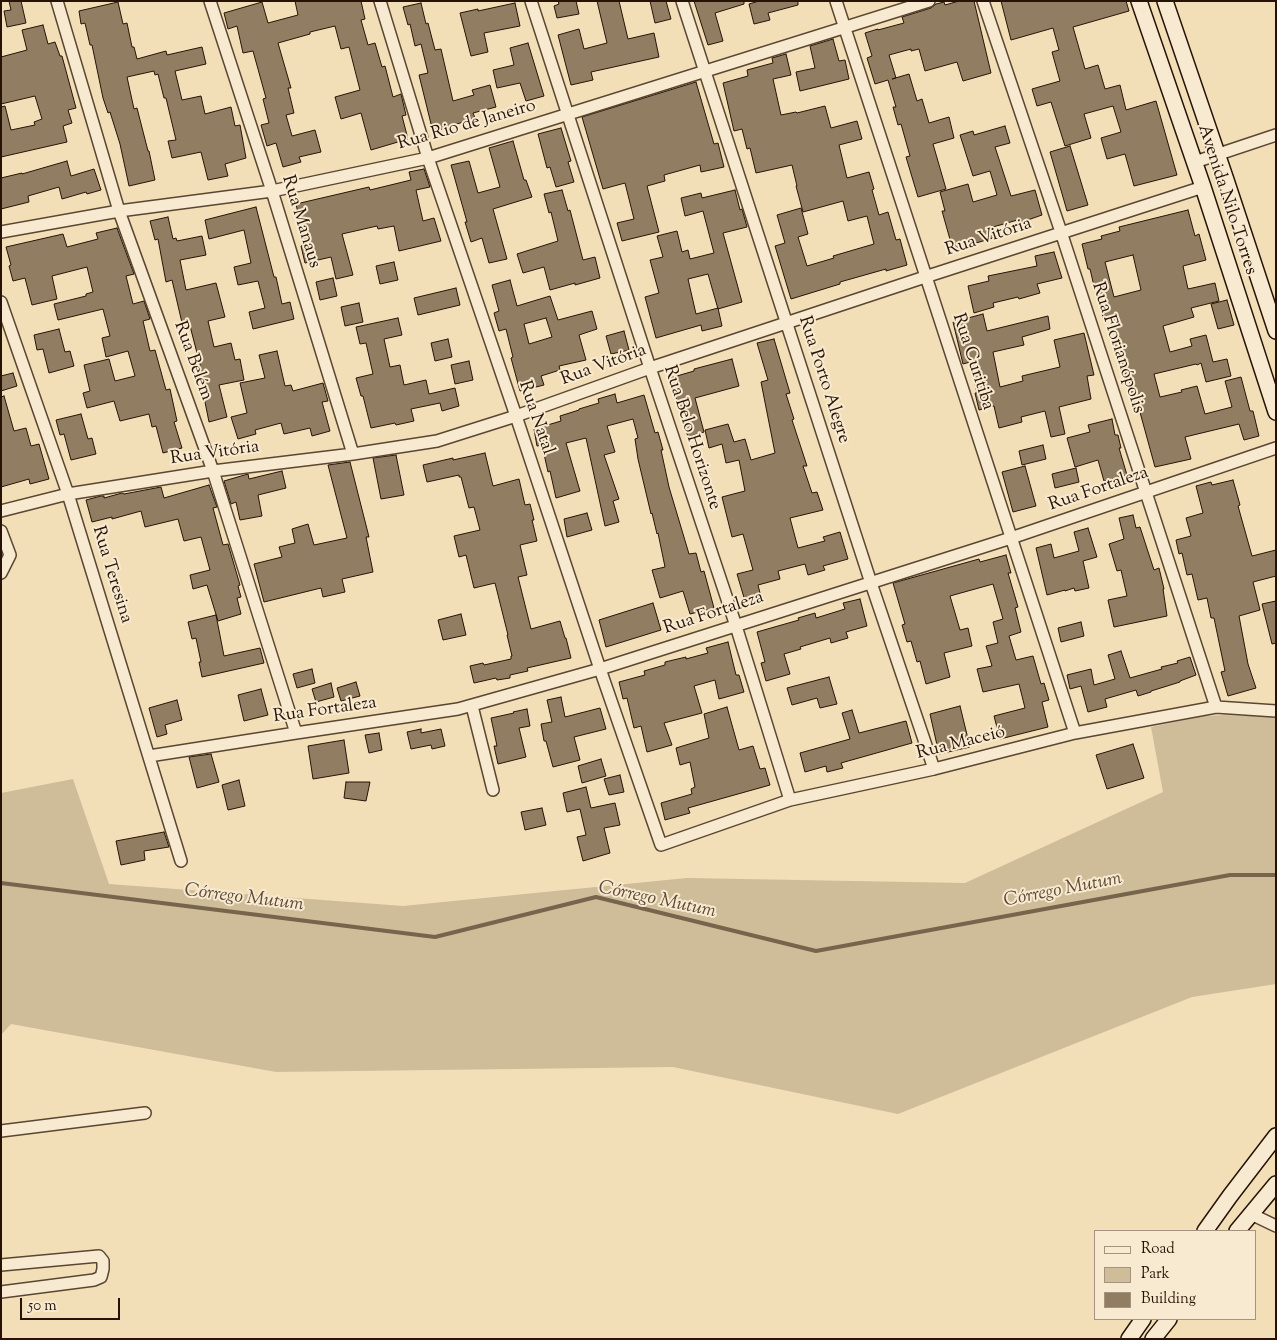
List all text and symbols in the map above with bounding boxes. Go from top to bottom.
street label: Rua Rio de Janeiro [395,96,539,156]
street label: Avenida Nilo Torres [1192,122,1260,278]
street label: Rua Manaus [276,173,324,271]
street label: Rua Vitória [943,214,1035,262]
street label: Rua Florianópolis [1086,280,1148,416]
street label: Rua Curitiba [946,311,998,413]
street label: Rua Porto Alegre [792,314,854,446]
street label: Rua Belém [168,318,216,404]
street label: Rua Vitória [558,341,650,391]
street label: Rua Belo Horizonte [657,363,725,513]
street label: Rua Natal [512,378,558,458]
street label: Rua Vitória [169,437,261,471]
street label: Rua Fortaleza [1046,463,1152,517]
street label: Rua Teresina [86,524,136,626]
street label: Rua Fortaleza [661,588,767,640]
street label: Rua Fortaleza [272,693,378,729]
street label: Rua Maceió [914,723,1008,765]
water label: Córrego Mutum [1002,868,1124,914]
water label: Córrego Mutum [596,877,718,925]
water label: Córrego Mutum [183,880,305,918]
legend [1094,1230,1257,1320]
text: Road [1141,1239,1175,1260]
text: Park [1141,1264,1170,1285]
scale bar [22,1288,122,1320]
text: Building [1141,1289,1196,1310]
text: 50 m [28,1296,57,1317]

